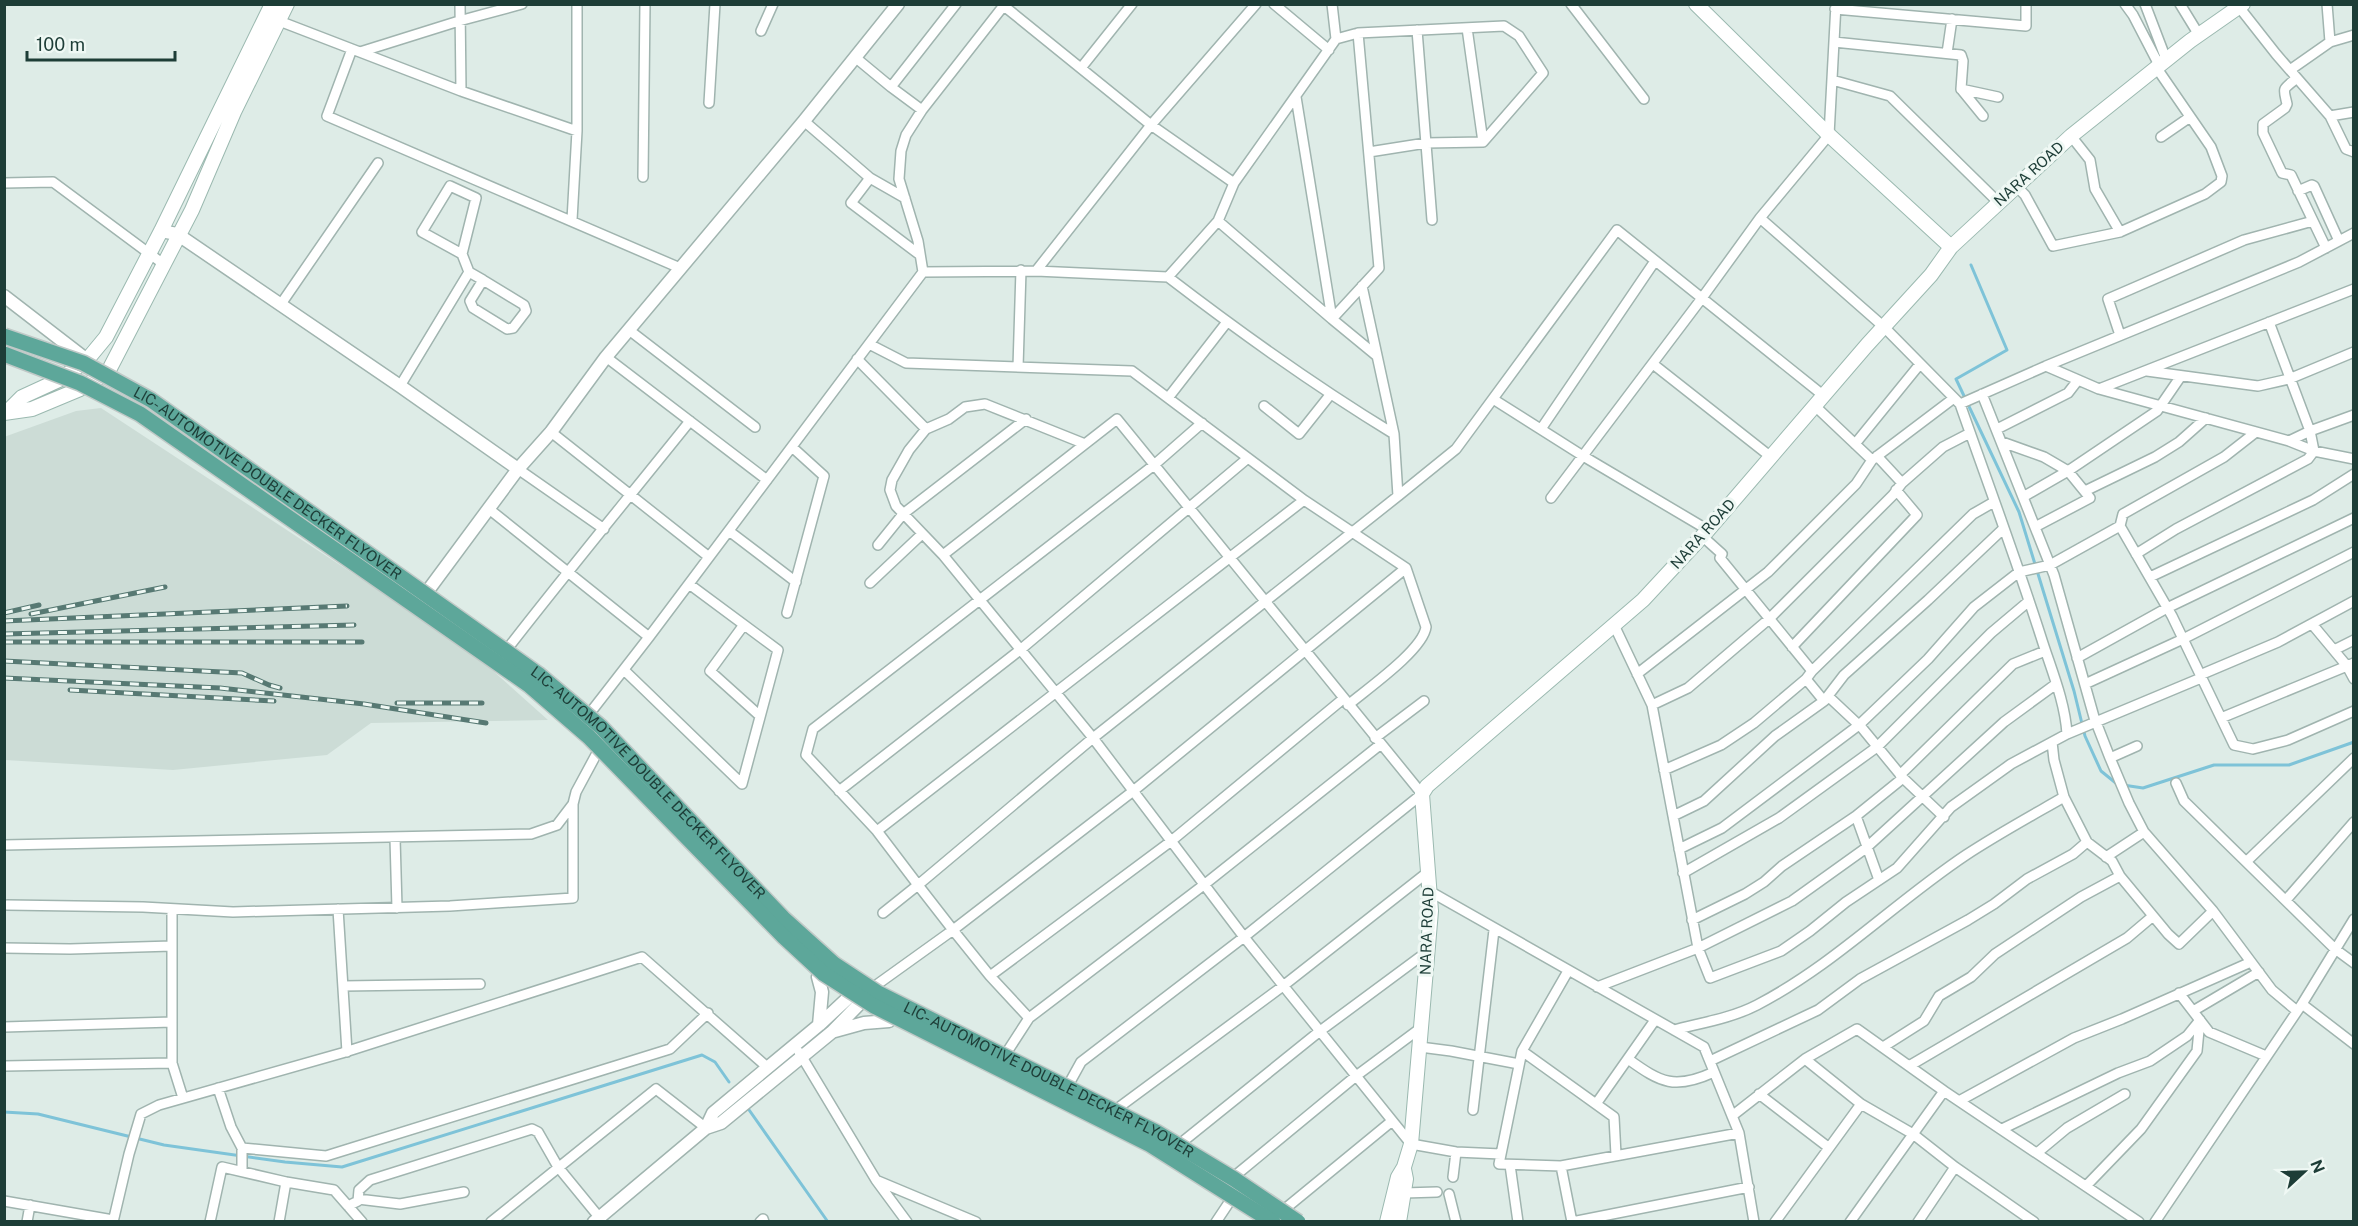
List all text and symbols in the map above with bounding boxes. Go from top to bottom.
scale bar [27,24,176,62]
text: 100 m [36,34,85,55]
street label: NARA ROAD [1990,138,2067,209]
street label: LIC- AUTOMOTIVE DOUBLE DECKER FLYOVER [131,383,405,583]
street label: NARA ROAD [1667,495,1738,572]
street label: LIC- AUTOMOTIVE DOUBLE DECKER FLYOVER [528,663,769,902]
street label: NARA ROAD [1416,887,1437,975]
street label: LIC- AUTOMOTIVE DOUBLE DECKER FLYOVER [901,998,1197,1161]
north arrow [2274,1142,2334,1202]
text: N [2306,1157,2329,1176]

